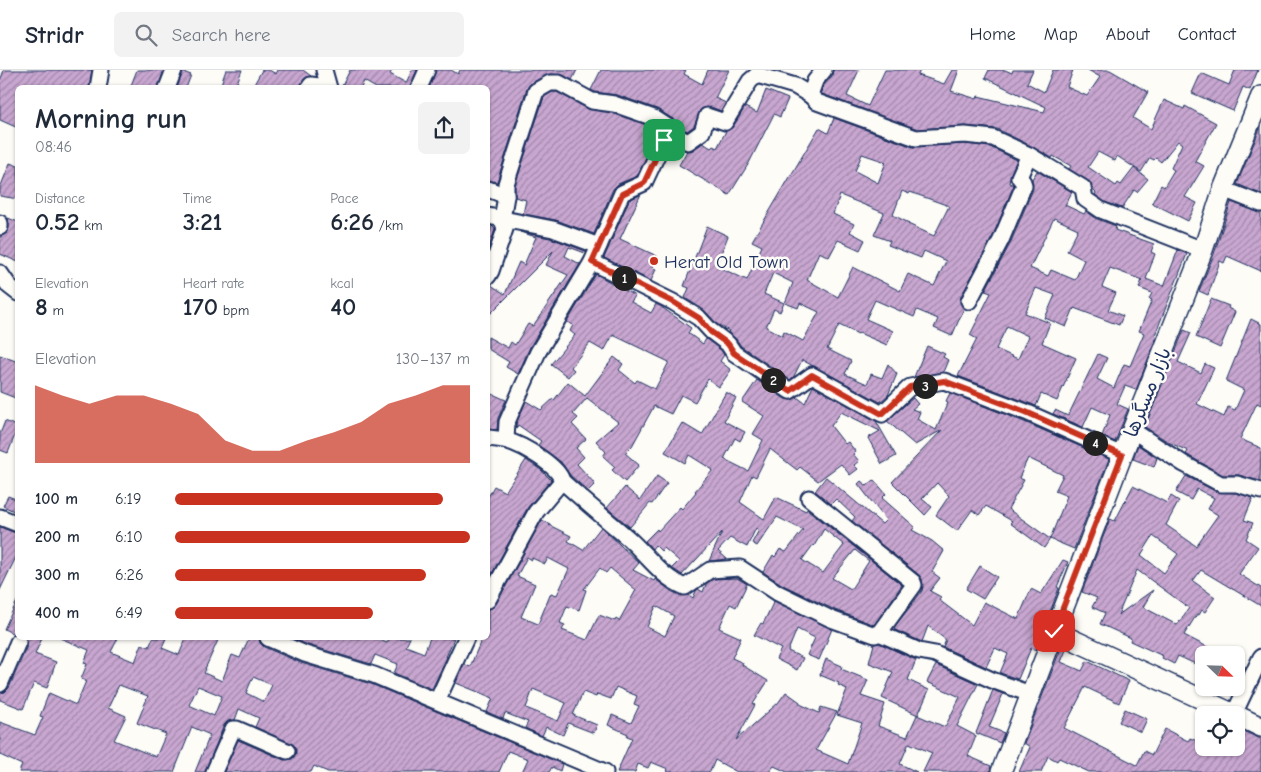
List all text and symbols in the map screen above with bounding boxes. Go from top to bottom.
search box [114,12,464,57]
text: Stridr [25,21,84,49]
icon: search [132,21,160,49]
text: Search here [172,24,271,46]
text: Home [969,24,1016,45]
text: Map [1044,24,1078,45]
text: About [1106,24,1150,45]
text: Contact [1178,24,1236,45]
button: share [418,102,470,154]
text: Morning run [35,103,187,135]
pin [643,119,685,161]
icon: arrive [650,126,678,154]
text: 08:46 [35,138,72,156]
text: Distance [35,190,85,207]
text: Time [183,190,212,207]
text: Pace [330,190,359,207]
text: 0.52 [35,207,80,236]
text: 3:21 [183,207,222,236]
text: 6:26 [330,207,374,236]
text: km [80,217,103,234]
text: /km [374,217,403,234]
place label: Herat Old Town [664,251,789,273]
marker: Herat Old Town [648,255,660,267]
pin: 1 [612,266,636,290]
text: 1 [622,270,627,287]
text: Elevation [35,275,89,292]
text: Heart rate [183,275,244,292]
text: kcal [330,275,354,292]
text: 8 [35,292,48,321]
text: 170 [183,292,218,321]
text: 40 [330,292,356,321]
text: m [48,302,64,319]
text: bpm [218,302,249,319]
street label: بازار مسگرها [1120,344,1176,441]
text: Elevation [35,350,96,368]
text: 130–137 m [396,350,470,368]
pin: 2 [760,368,786,392]
text: 2 [770,372,777,389]
pin: 3 [912,374,938,398]
text: 3 [922,378,929,395]
pin: 4 [1082,430,1108,456]
text: 4 [1092,435,1099,452]
text: 100 m [35,490,78,508]
text: 6:19 [115,490,141,508]
text: 200 m [35,528,80,546]
text: 6:10 [115,528,143,546]
text: 300 m [35,566,80,584]
text: 6:26 [115,566,144,584]
text: 400 m [35,604,79,622]
text: 6:49 [115,604,143,622]
pin [1033,610,1075,652]
icon: check [1040,617,1068,645]
north arrow [1195,646,1245,696]
map controls [1195,646,1245,756]
button: locate [1195,706,1245,756]

